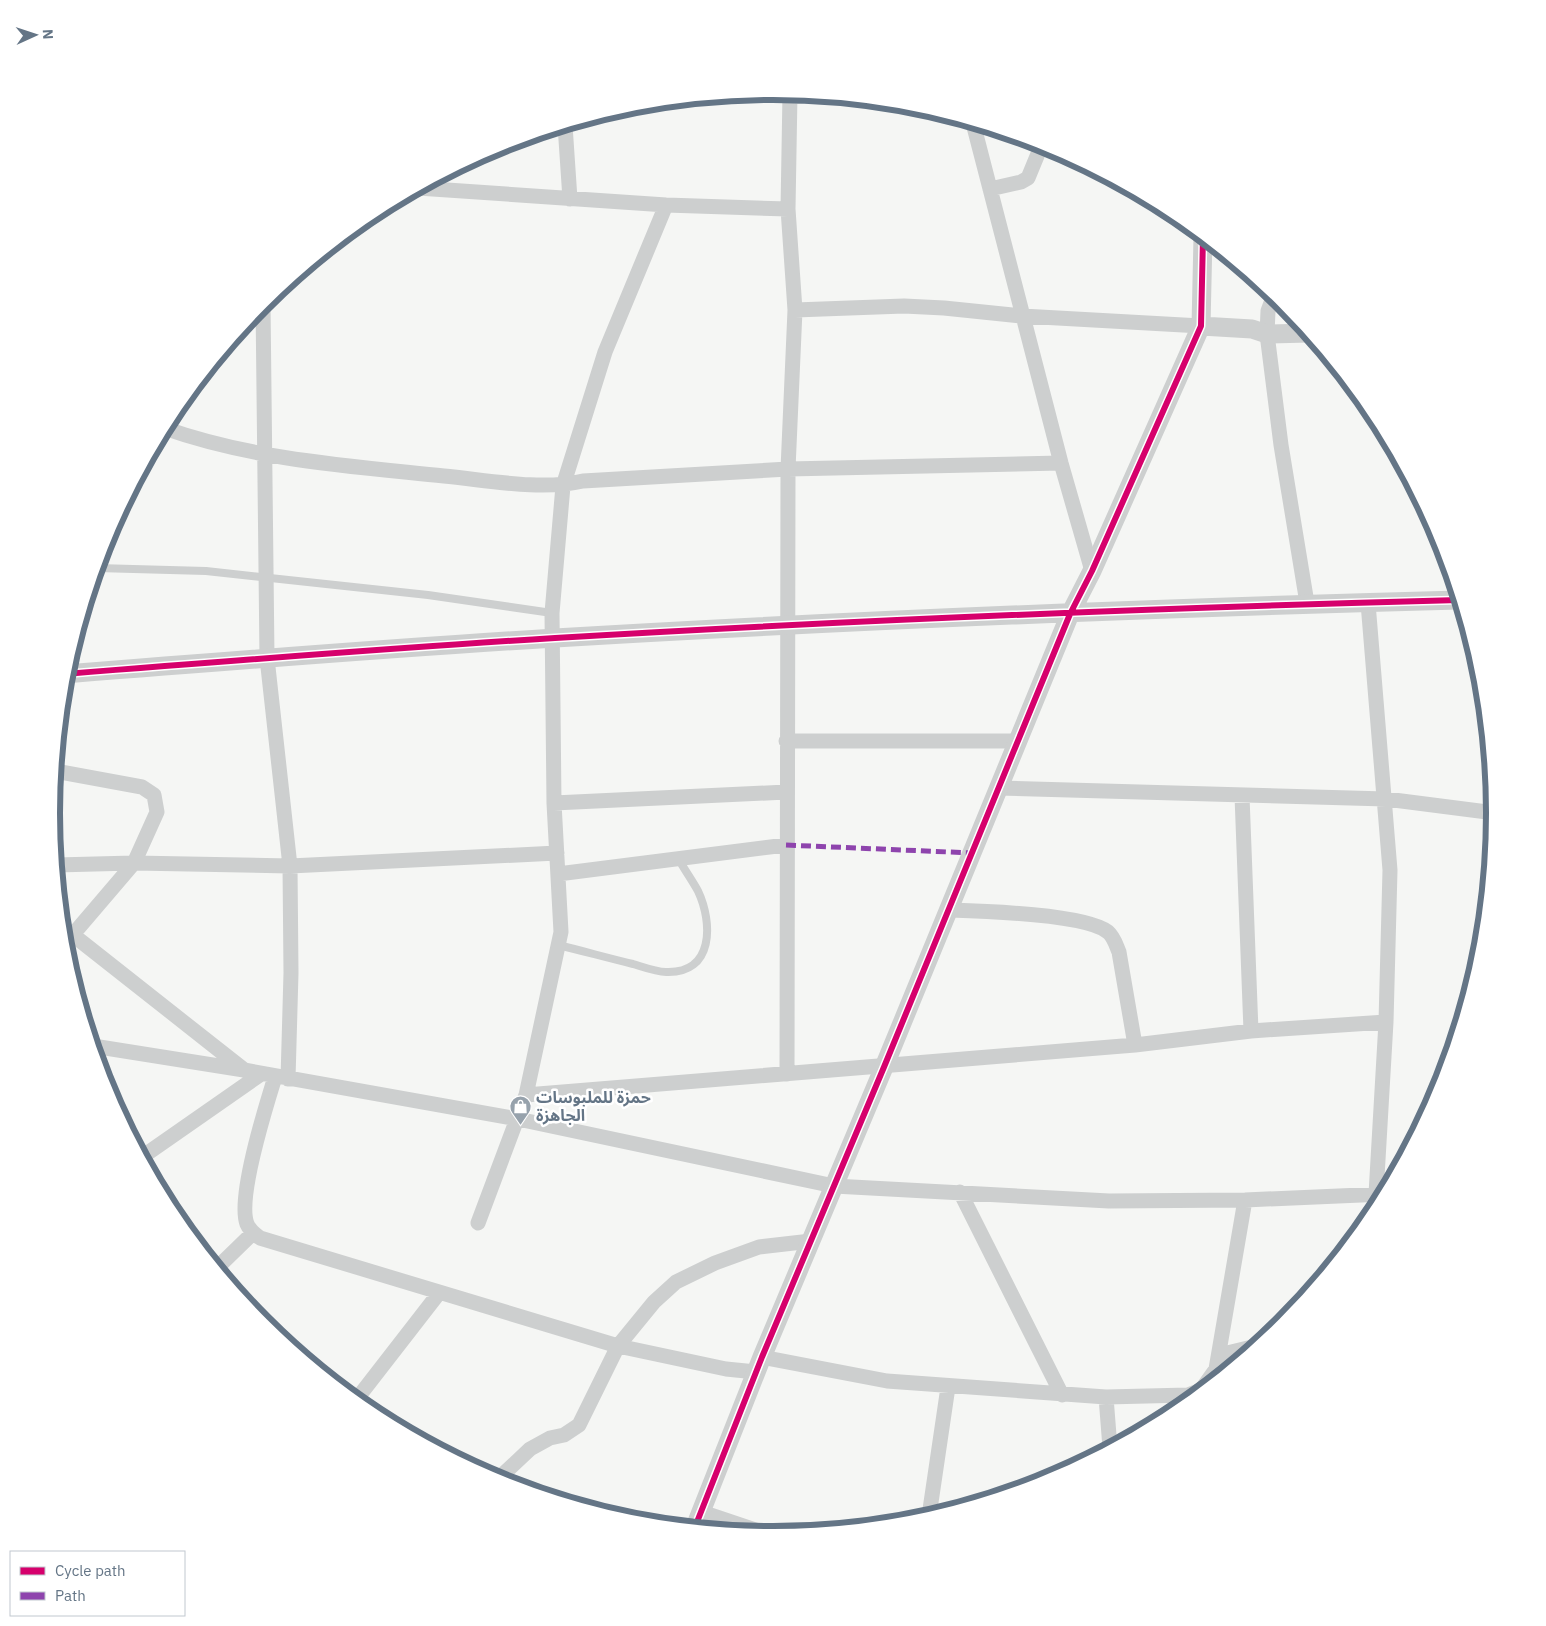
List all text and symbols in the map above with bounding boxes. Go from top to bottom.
north arrow [10,10,60,60]
text: N [39,29,57,40]
place label: حمزة للملبوسات الجاهزة [536,1087,651,1125]
shop icon: حمزة للملبوسات الجاهزة [508,1094,532,1125]
legend [10,1551,185,1616]
text: Cycle path [55,1561,126,1580]
text: Path [55,1586,86,1605]

